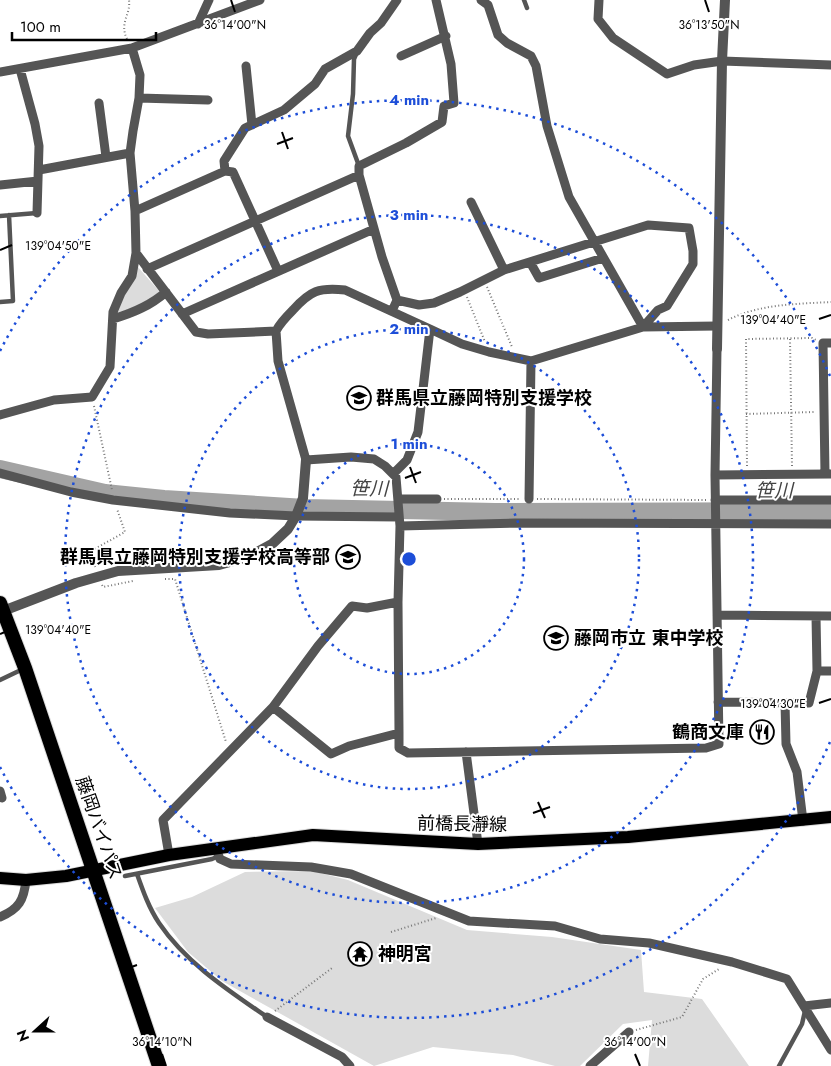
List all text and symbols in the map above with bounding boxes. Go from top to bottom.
scale bar [12,10,156,42]
text: 100 m [20,16,61,38]
text: 36°14'00"N [204,16,266,34]
text: 36°13'50"N [678,16,740,34]
text: 4 min [389,89,429,111]
text: 3 min [390,204,428,226]
text: 139°04'50"E [25,237,91,255]
text: 139°04'40"E [740,311,806,329]
text: 2 min [389,318,429,340]
school or university icon: 群馬県立藤岡特別支援学校 [346,385,372,411]
place label: 群馬県立藤岡特別支援学校 [376,385,592,411]
text: 1 min [390,433,428,455]
water label: 笹川 [350,475,390,502]
water label: 笹川 [755,477,795,504]
place label: 群馬県立藤岡特別支援学校高等部 [60,544,330,570]
school or university icon: 群馬県立藤岡特別支援学校高等部 [335,544,361,570]
centre of rings [400,550,418,568]
text: 139°04'40"E [25,621,91,639]
school or university icon: 藤岡市立 東中学校 [543,625,569,651]
place label: 藤岡市立 東中学校 [574,625,723,651]
text: 139°04'30"E [740,695,806,713]
place label: 鶴商文庫 [672,719,744,745]
restaurant icon: 鶴商文庫 [749,719,775,745]
street label: 藤岡バイパス [69,773,129,883]
street label: 前橋長瀞線 [417,810,507,838]
temple icon: 神明宮 [347,941,373,967]
place label: 神明宮 [378,941,432,967]
north arrow [10,1006,60,1056]
text: N [12,1027,34,1044]
text: 36°14'10"N [132,1033,192,1051]
text: 36°14'00"N [604,1033,666,1051]

